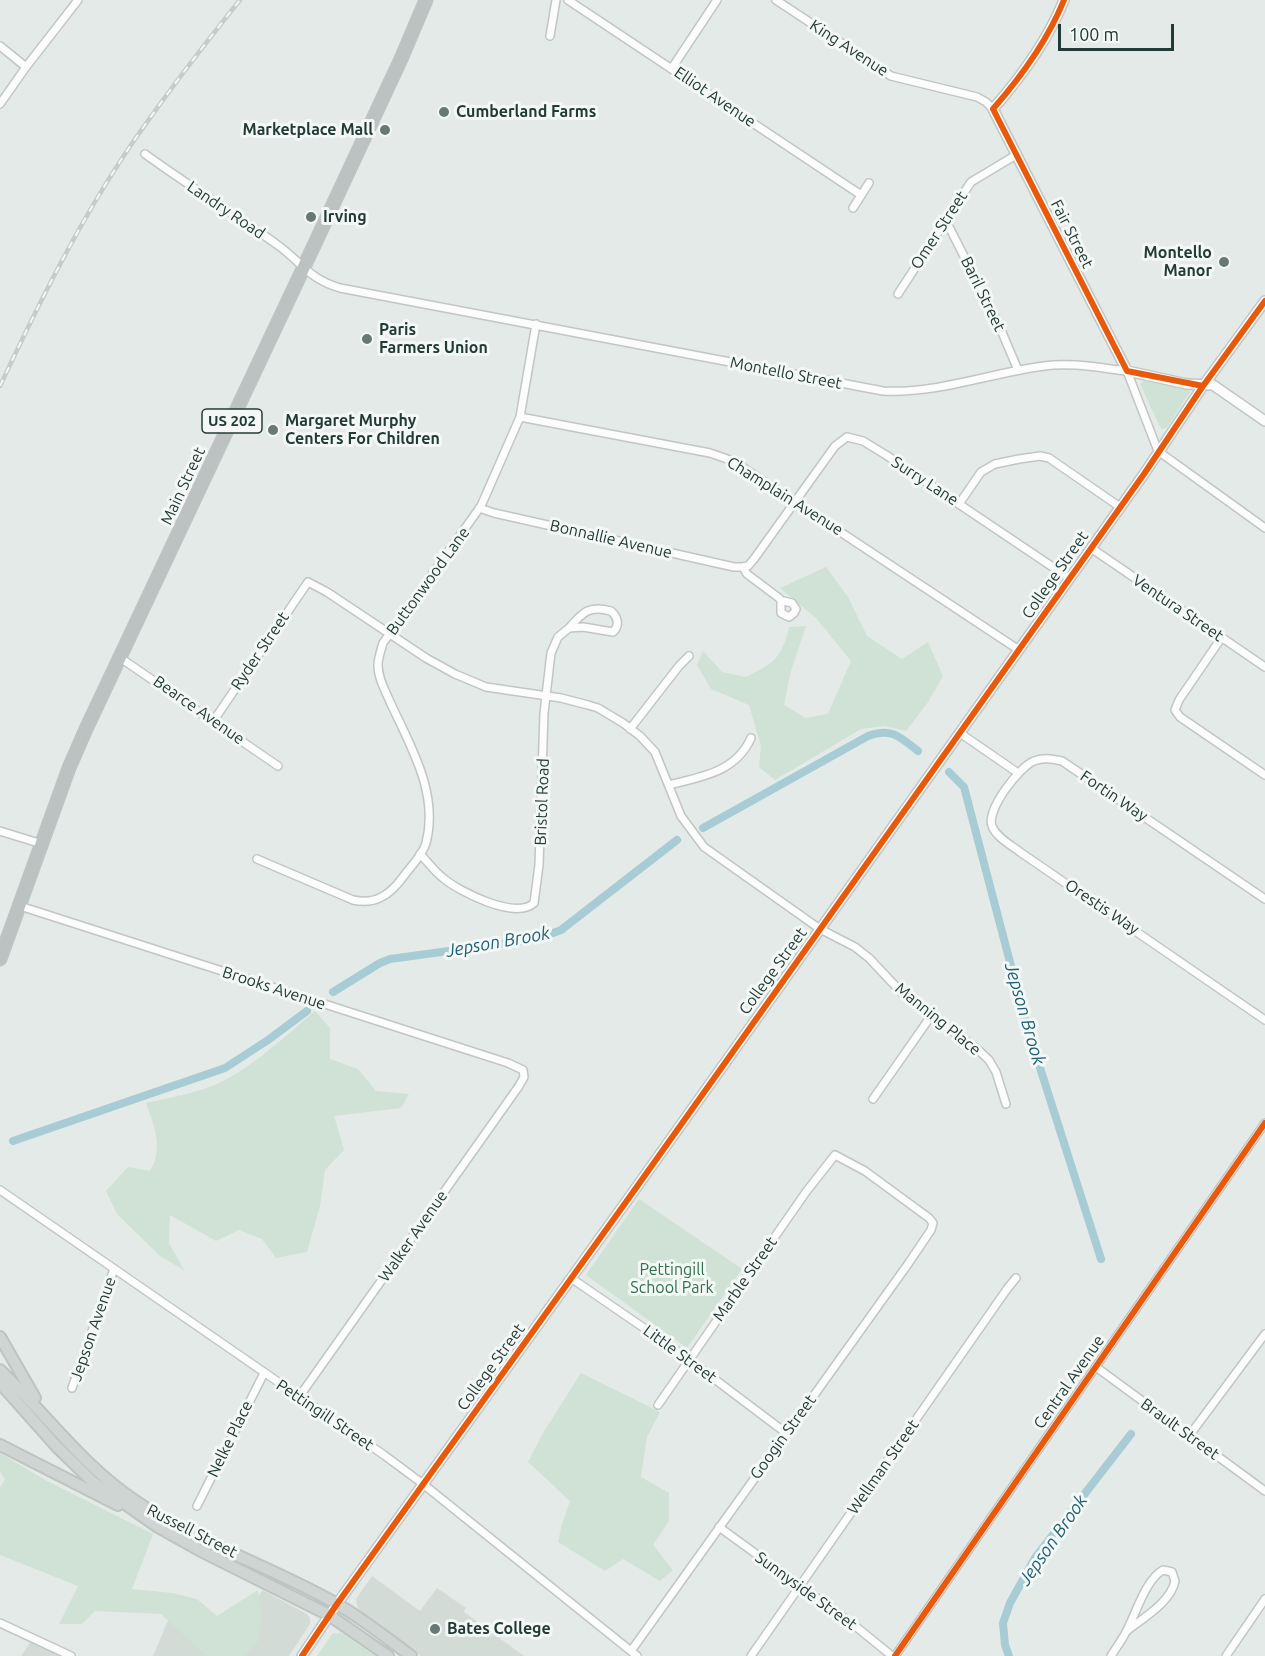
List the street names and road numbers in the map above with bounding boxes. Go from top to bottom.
street label: King Avenue [806,15,892,81]
street label: Elliot Avenue [670,63,760,131]
street label: Landry Road [184,177,268,243]
street label: Omer Street [907,187,971,273]
street label: Fair Street [1047,197,1097,271]
street label: Baril Street [957,253,1009,335]
street label: Montello Street [728,353,844,393]
road number: US 202 [202,409,262,433]
street label: Main Street [157,444,209,528]
street label: Surry Lane [888,452,962,510]
street label: Champlain Avenue [723,453,847,539]
street label: Bonnallie Avenue [548,516,674,562]
street label: Buttonwood Lane [382,523,474,639]
street label: College Street [1018,527,1092,623]
street label: Ventura Street [1129,571,1227,645]
street label: Ryder Street [227,608,293,694]
street label: Bearce Avenue [150,671,248,749]
street label: Bristol Road [531,758,553,846]
street label: Fortin Way [1077,766,1151,826]
street label: Orestis Way [1061,875,1143,939]
street label: College Street [735,924,811,1018]
street label: Brooks Avenue [220,962,328,1014]
street label: Manning Place [891,979,985,1059]
street label: Walker Avenue [374,1187,452,1285]
street label: Marble Street [709,1233,781,1325]
street label: Jepson Avenue [66,1274,120,1384]
street label: College Street [453,1320,529,1414]
street label: Little Street [640,1321,720,1387]
street label: Central Avenue [1030,1331,1108,1433]
street label: Pettingill Street [273,1375,377,1455]
street label: Googin Street [746,1391,820,1483]
street label: Brault Street [1137,1394,1223,1464]
street label: Nelke Place [203,1397,257,1481]
street label: Wellman Street [843,1416,923,1518]
street label: Russell Street [144,1500,240,1562]
street label: Sunnyside Street [752,1548,860,1634]

